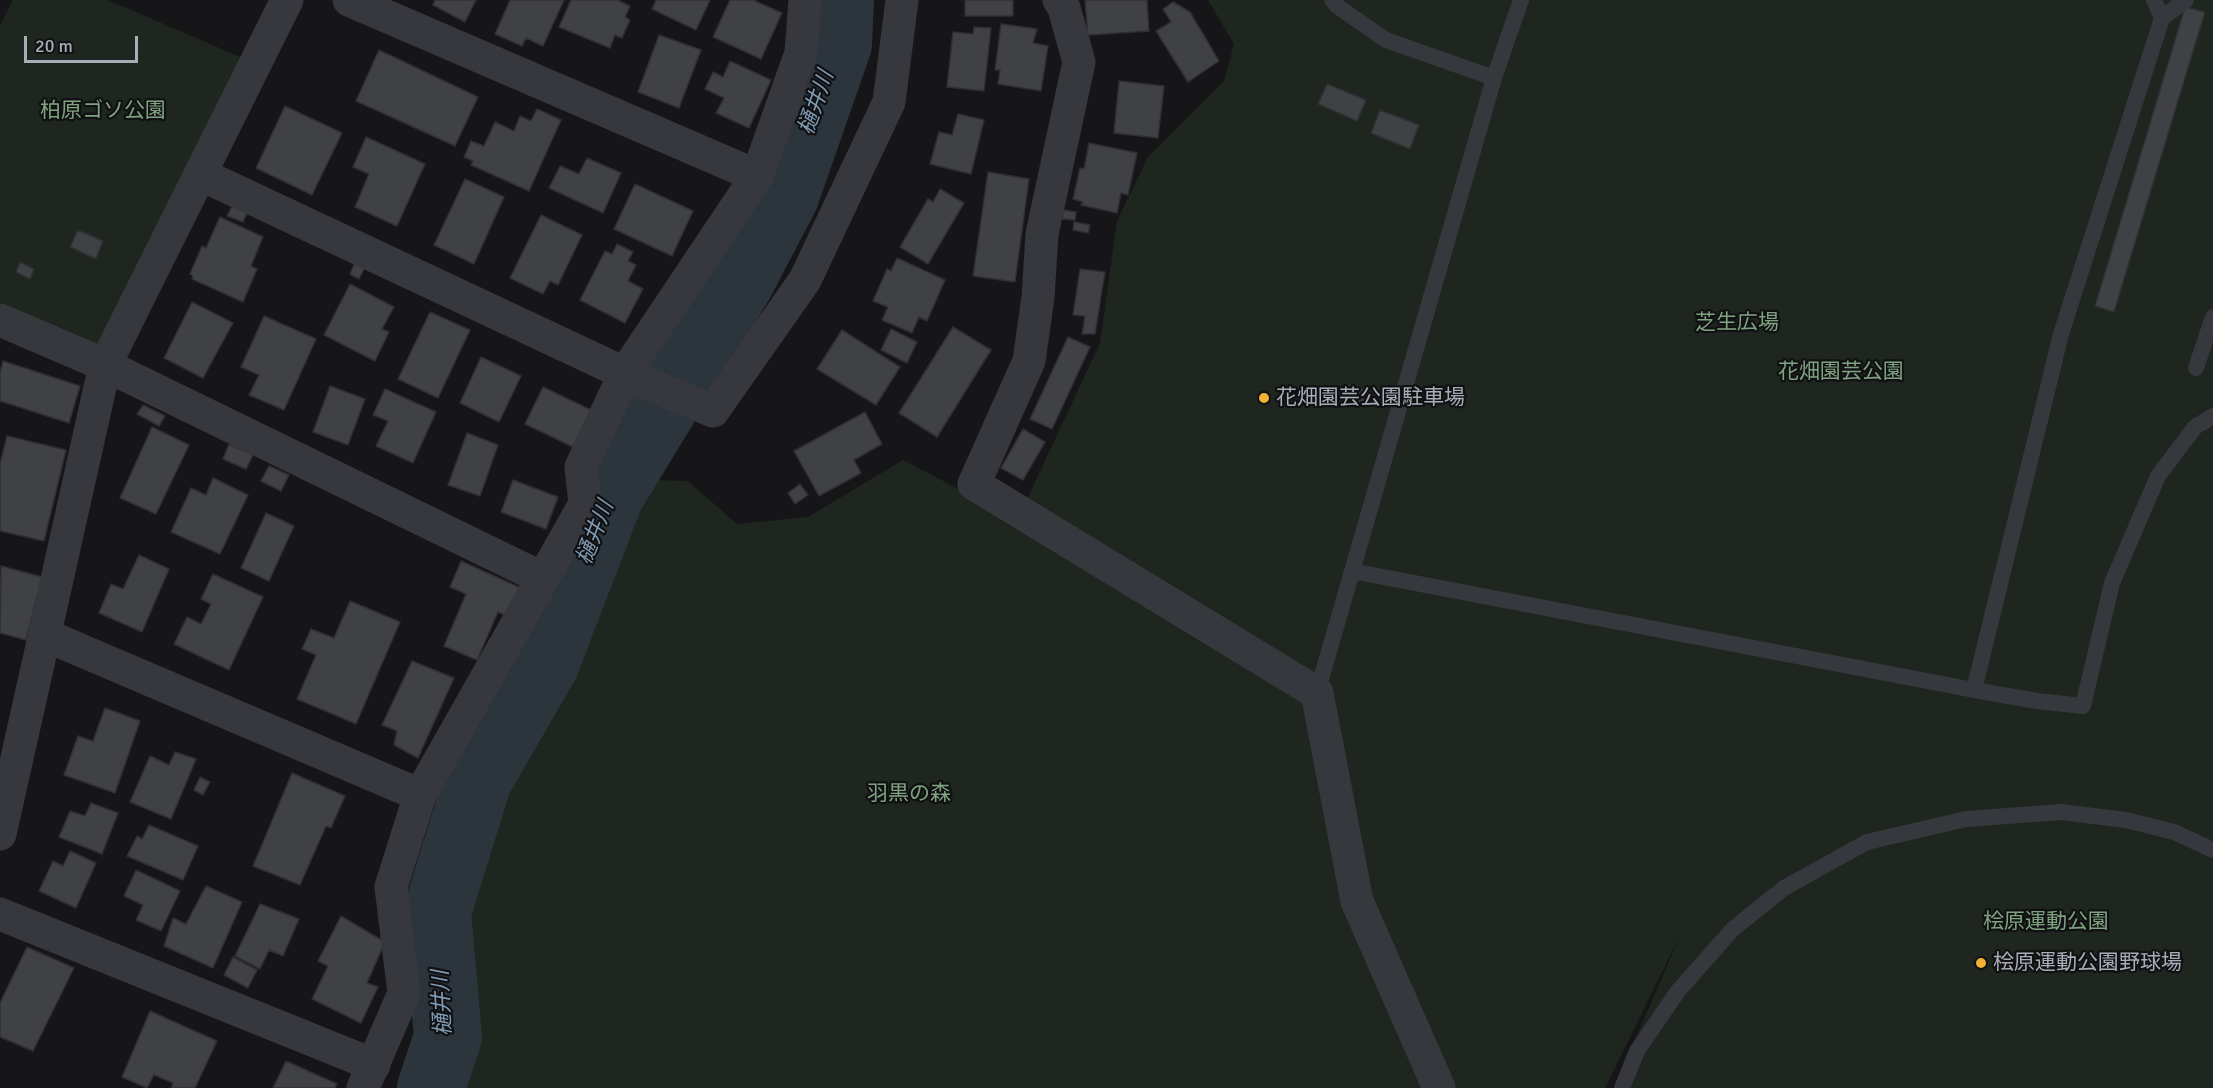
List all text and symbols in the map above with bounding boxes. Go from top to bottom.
scale bar [27,24,141,62]
text: 20 m [35,35,73,57]
water label: 樋井川 [794,68,840,138]
park label: 柏原ゴソ公園 [40,98,166,124]
park label: 芝生広場 [1695,310,1779,336]
park label: 花畑園芸公園 [1778,359,1904,385]
place label: 花畑園芸公園駐車場 [1276,385,1465,411]
marker: 花畑園芸公園駐車場 [1257,391,1271,405]
water label: 樋井川 [572,497,620,569]
park label: 羽黒の森 [867,781,951,807]
park label: 桧原運動公園 [1983,909,2109,935]
place label: 桧原運動公園野球場 [1993,950,2182,976]
marker: 桧原運動公園野球場 [1974,956,1988,970]
water label: 樋井川 [428,969,458,1037]

